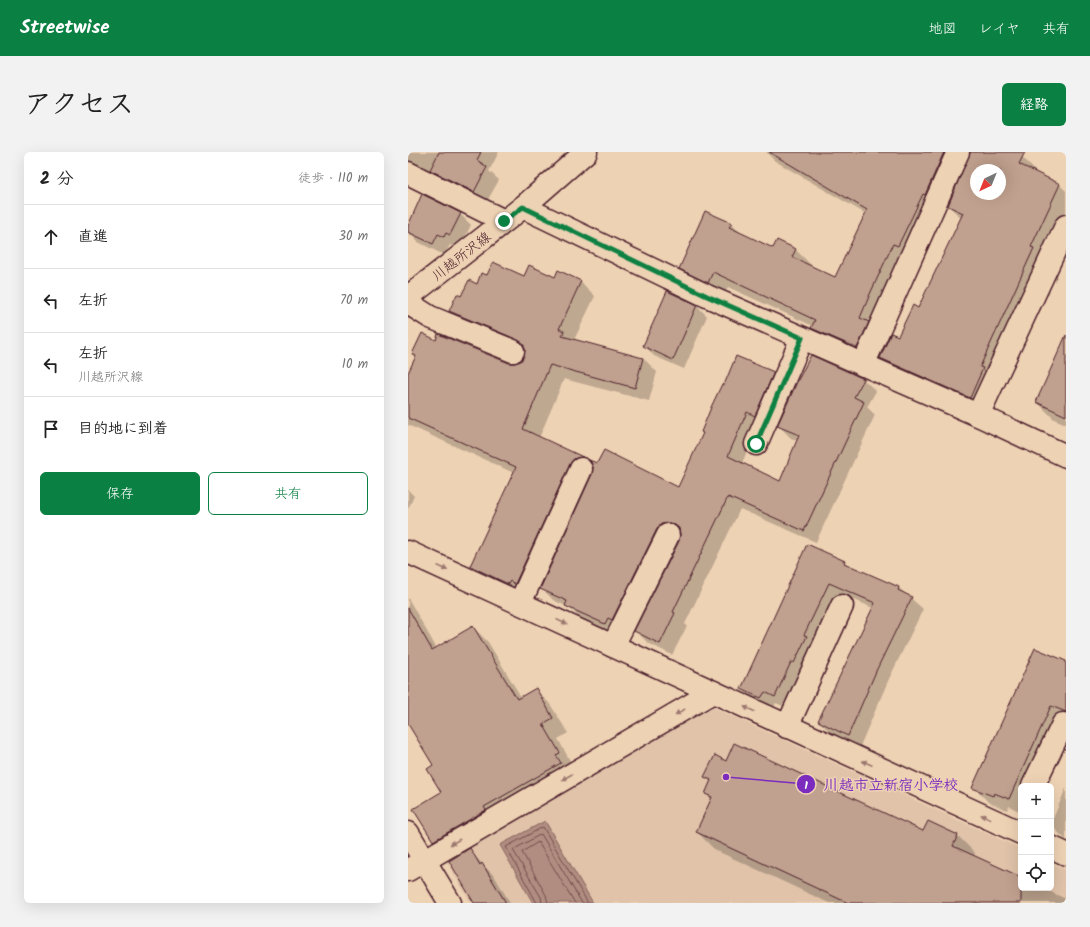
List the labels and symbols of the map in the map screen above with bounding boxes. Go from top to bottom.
north arrow [970,164,1006,200]
route end [495,212,513,230]
street label: 川越所沢線 [427,227,496,287]
route start [747,435,765,453]
one-way arrow [438,565,449,571]
one-way arrow [556,619,567,625]
one-way arrow [743,706,755,712]
one-way arrow [674,708,686,715]
one-way arrow [861,760,873,766]
callout: 川越市立新宿小学校 [796,771,967,798]
one-way arrow [561,774,573,781]
text: 川越市立新宿小学校 [823,774,959,798]
text: 1 [804,776,808,795]
one-way arrow [980,814,991,820]
one-way arrow [449,839,461,846]

